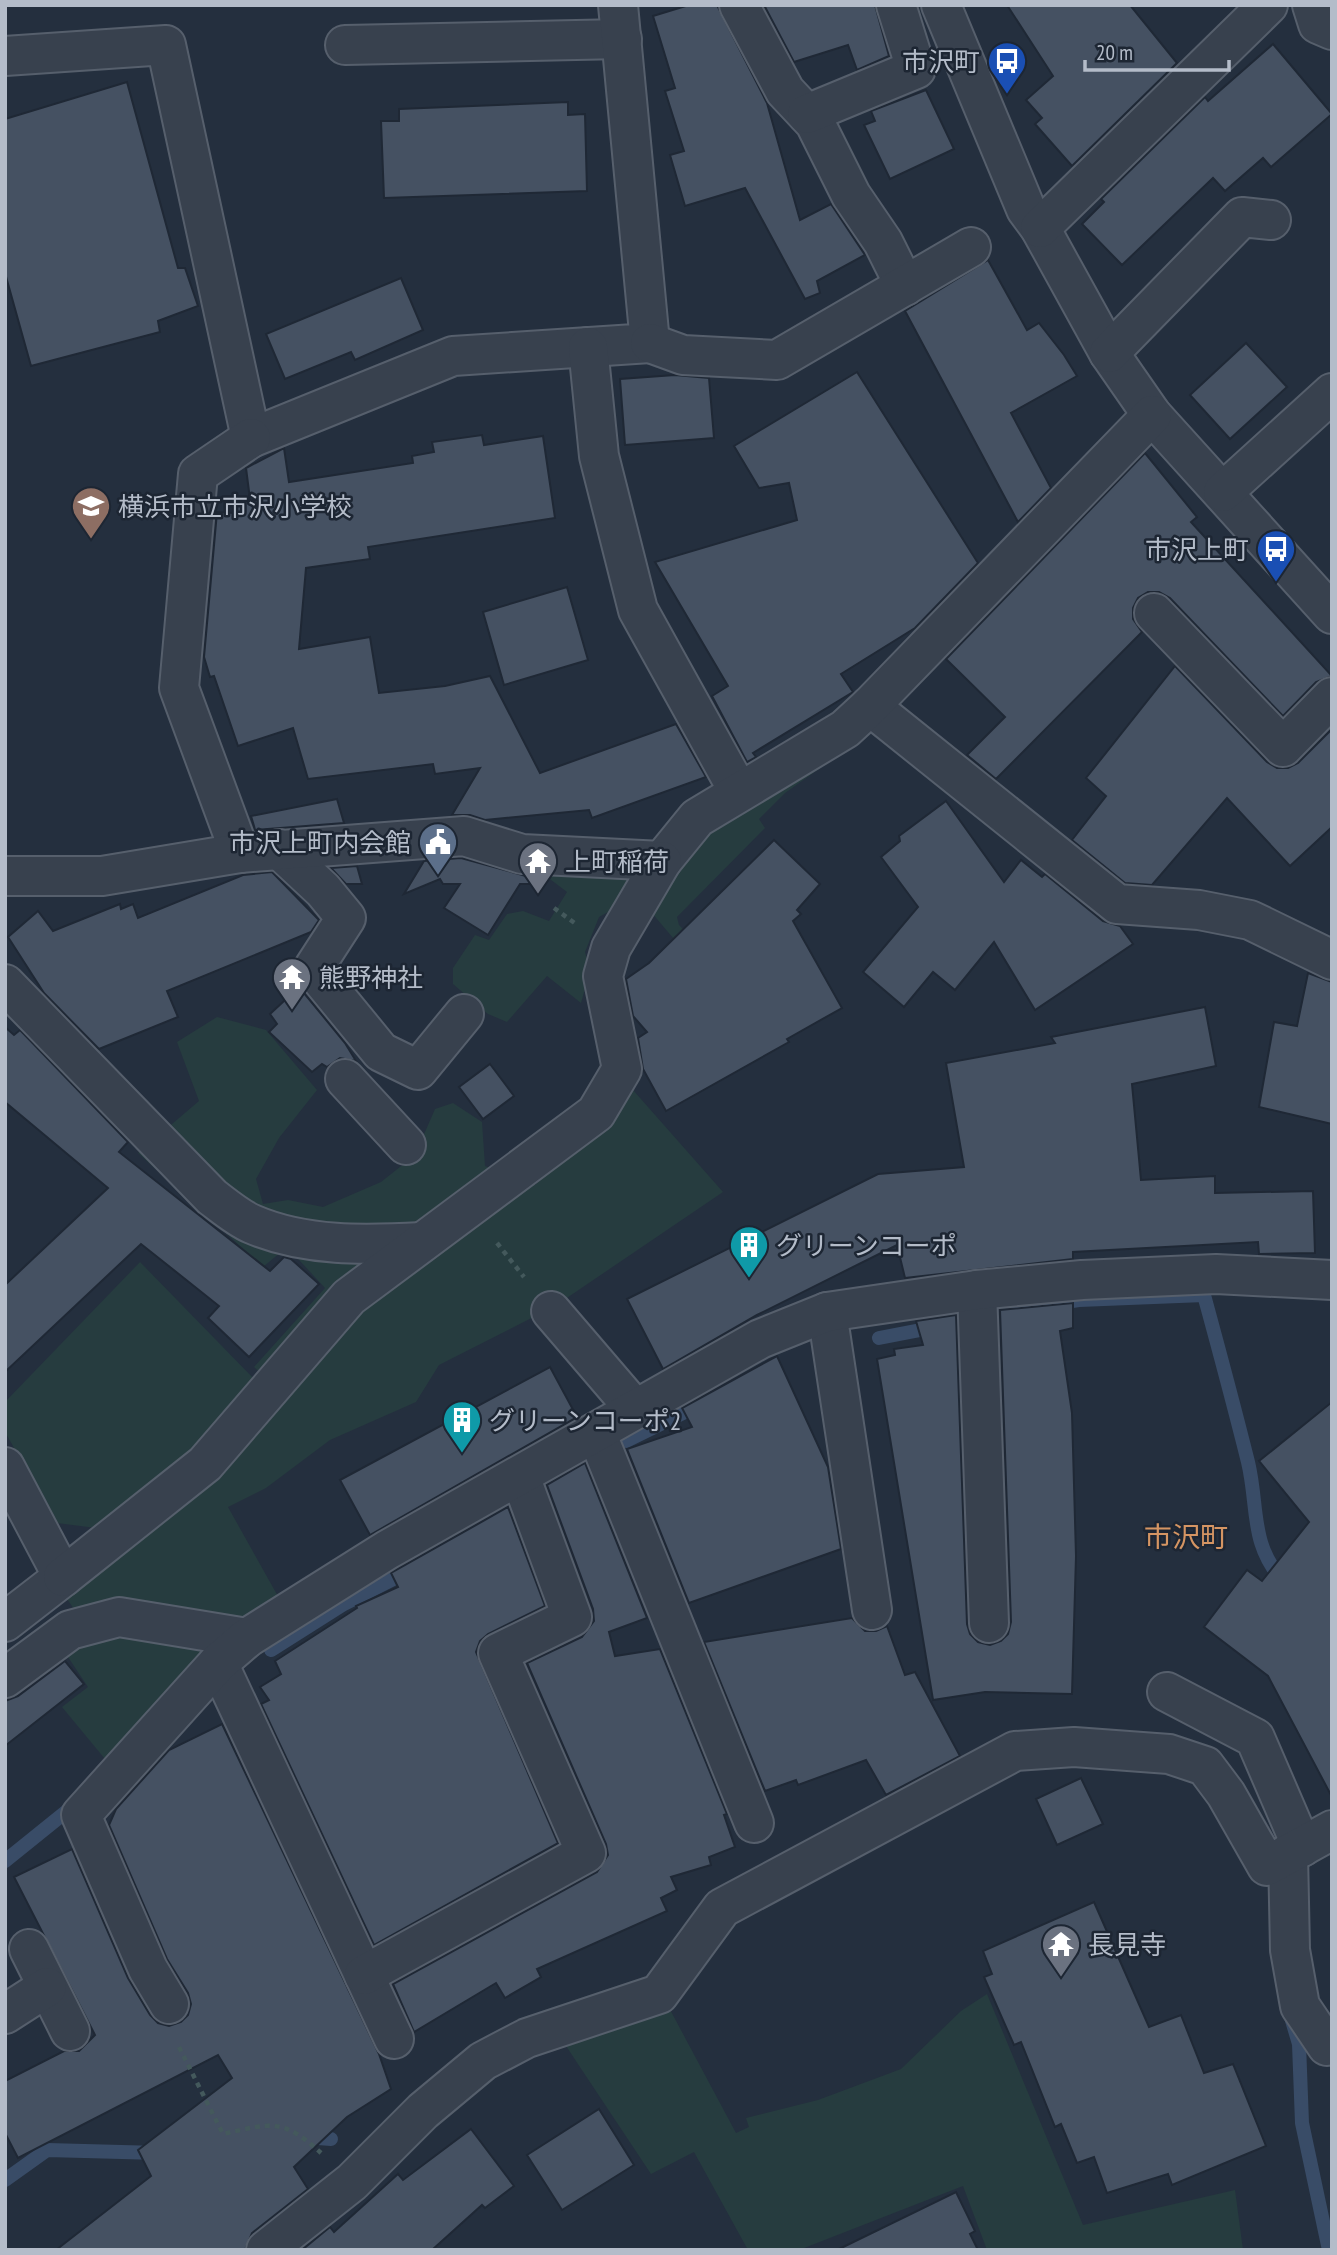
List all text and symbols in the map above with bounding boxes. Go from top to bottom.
scale bar [1085,28,1228,72]
text: 20 m [1096,39,1133,66]
bus stop icon: 市沢町 [986,40,1028,95]
place label: 市沢町 [902,45,980,78]
school or university icon: 横浜市立市沢小学校 [70,485,112,540]
place label: 横浜市立市沢小学校 [118,490,352,523]
bus stop icon: 市沢上町 [1255,528,1297,583]
place label: 市沢上町 [1145,533,1249,566]
public building icon: 市沢上町内会館 [417,821,459,876]
place label: 市沢上町内会館 [229,826,411,859]
temple icon: 上町稲荷 [517,840,559,895]
place label: 上町稲荷 [565,845,669,878]
temple icon: 熊野神社 [271,956,313,1011]
place label: 熊野神社 [319,961,423,994]
building icon: グリーンコーポ [728,1224,770,1279]
place label: グリーンコーポ [776,1229,957,1262]
building icon: グリーンコーポ2 [441,1399,483,1454]
place label: グリーンコーポ2 [489,1404,681,1437]
district label: 市沢町 [1144,1518,1228,1555]
temple icon: 長見寺 [1040,1923,1082,1978]
place label: 長見寺 [1088,1928,1166,1961]

